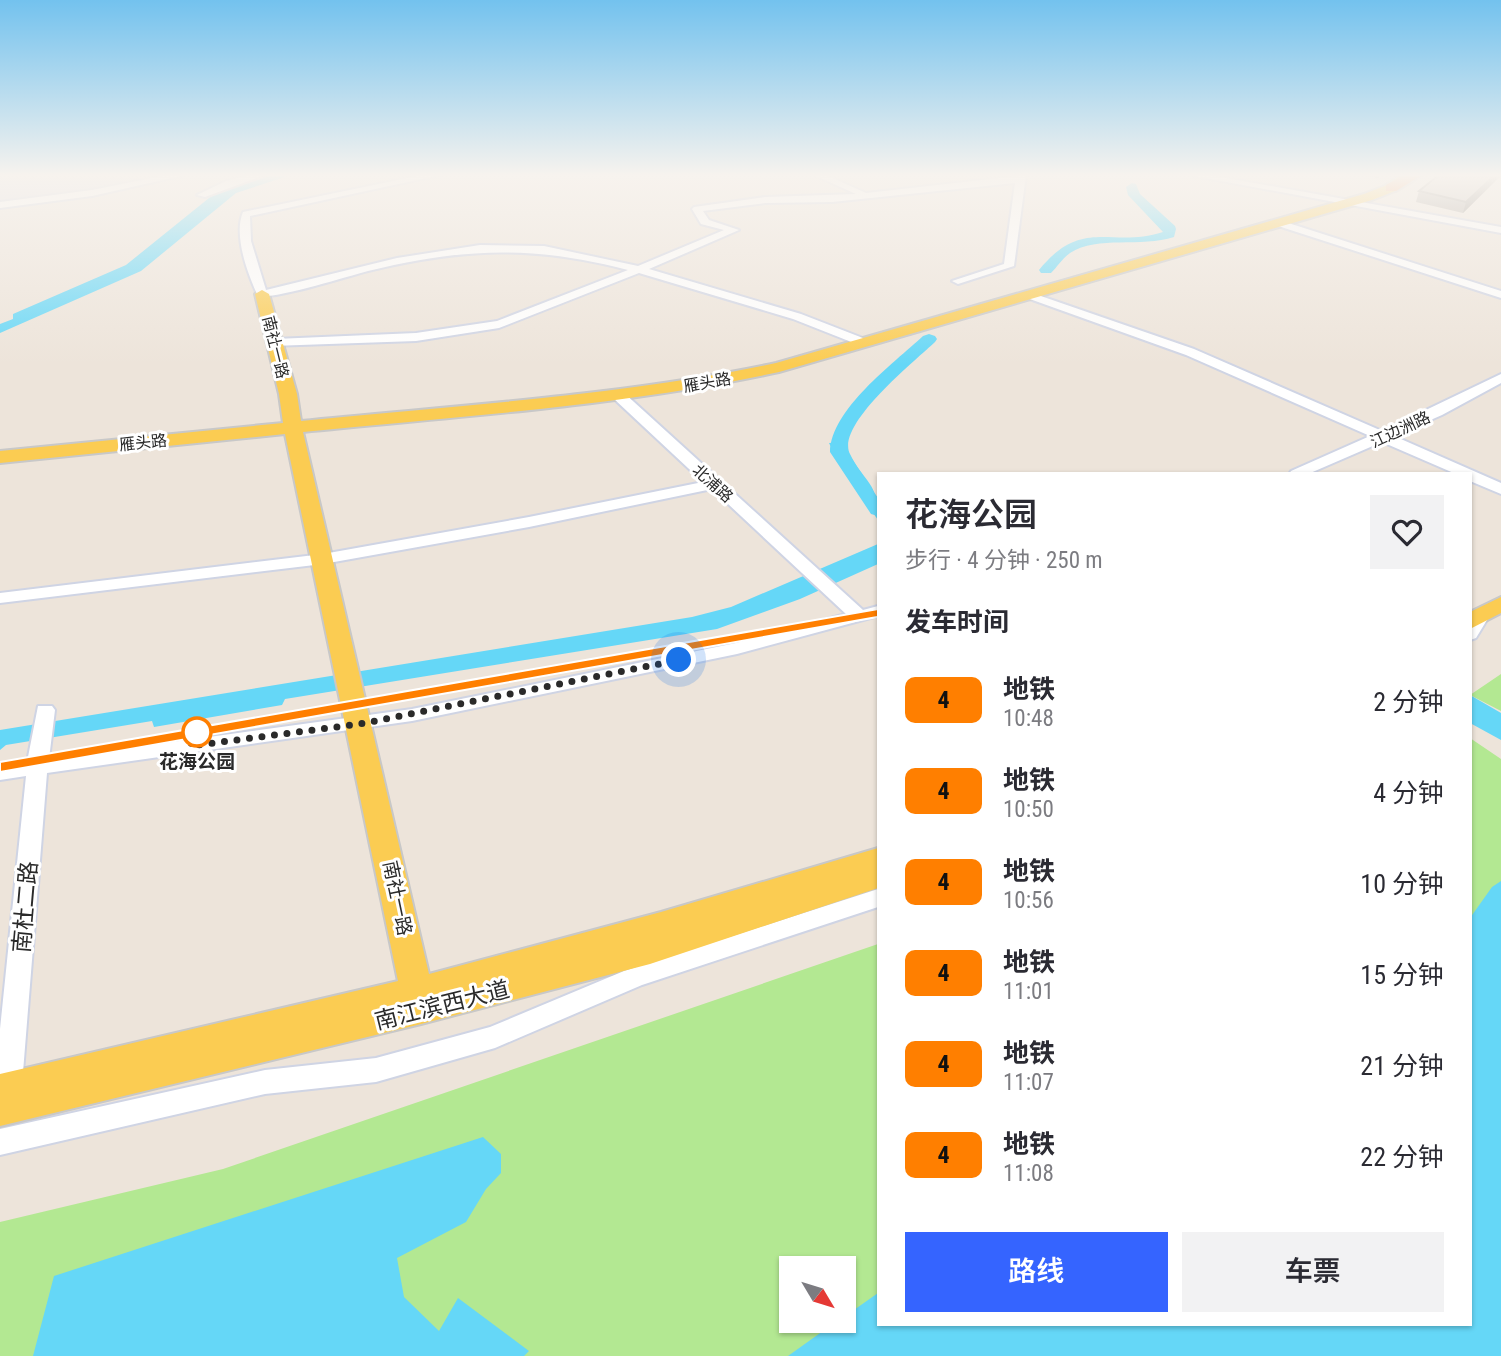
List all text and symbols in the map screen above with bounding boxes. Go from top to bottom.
street label: 南社一路 [259,314,292,380]
street label: 雁头路 [682,369,732,396]
street label: 江边洲路 [1367,407,1433,452]
street label: 雁头路 [118,431,168,454]
street label: 北浦路 [688,460,737,506]
text: 花海公园 [905,495,1037,534]
button: heart [1370,495,1444,569]
text: 步行 · 4 分钟 · 250 m [905,547,1103,574]
text: 发车时间 [905,607,1009,637]
your location [661,642,696,677]
text: 地铁 [1003,674,1055,704]
text: 4 [937,686,950,714]
text: 2 分钟 [1373,687,1444,717]
text: 10:48 [1003,705,1054,732]
marker: 花海公园 [182,717,212,747]
place label: 花海公园 [159,750,235,773]
text: 地铁 [1003,765,1055,795]
text: 4 [937,777,950,805]
text: 4 分钟 [1373,778,1444,808]
text: 10:50 [1003,796,1054,823]
text: 地铁 [1003,856,1055,886]
street label: 南社一路 [378,859,417,938]
street label: 南杜二路 [8,860,43,954]
text: 4 [937,868,950,896]
text: 10 分钟 [1360,869,1444,899]
text: 10:56 [1003,887,1054,914]
text: 地铁 [1003,947,1055,977]
text: 4 [937,959,950,987]
text: 15 分钟 [1360,960,1444,990]
street label: 南江滨西大道 [372,976,512,1035]
text: 11:01 [1003,978,1054,1005]
text: 地铁 [1003,1038,1055,1068]
text: 4 [937,1050,950,1078]
text: 21 分钟 [1360,1051,1444,1081]
text: 11:07 [1003,1069,1054,1096]
text: 地铁 [1003,1129,1055,1159]
text: 4 [937,1141,950,1169]
text: 22 分钟 [1360,1142,1444,1172]
text: 11:08 [1003,1160,1054,1187]
button: 路线 [905,1232,1168,1312]
button: 车票 [1182,1232,1444,1312]
north arrow [779,1256,856,1334]
map controls [779,1256,856,1333]

